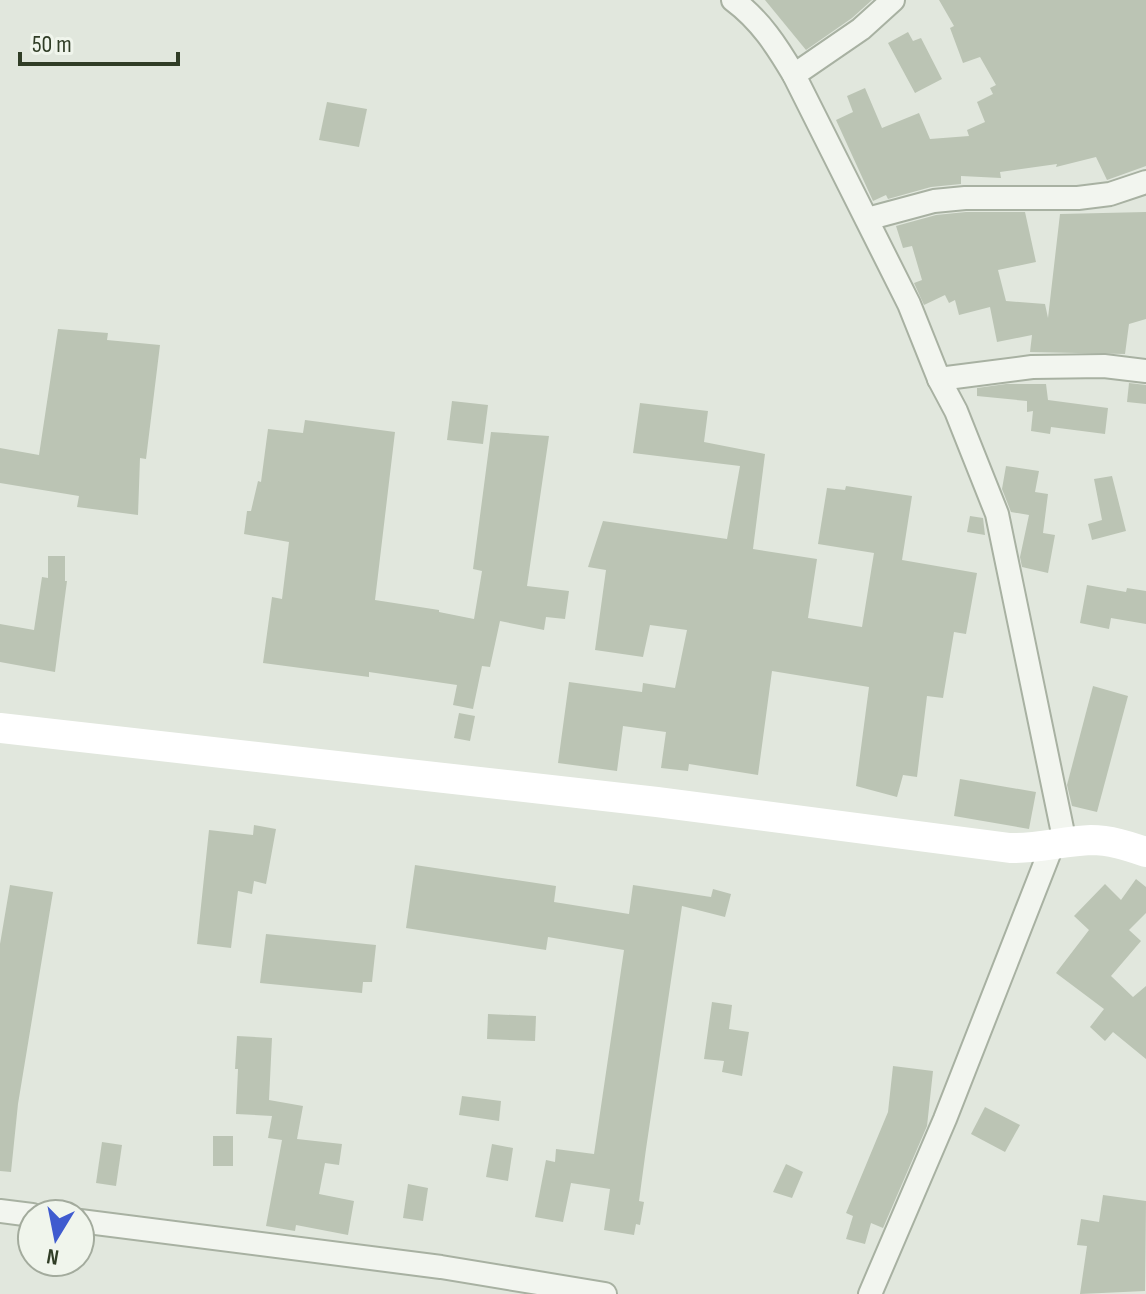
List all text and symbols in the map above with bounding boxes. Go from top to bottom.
scale bar [20,16,178,66]
text: 50 m [32,30,72,59]
north arrow [16,1198,96,1278]
text: N [45,1242,61,1271]

